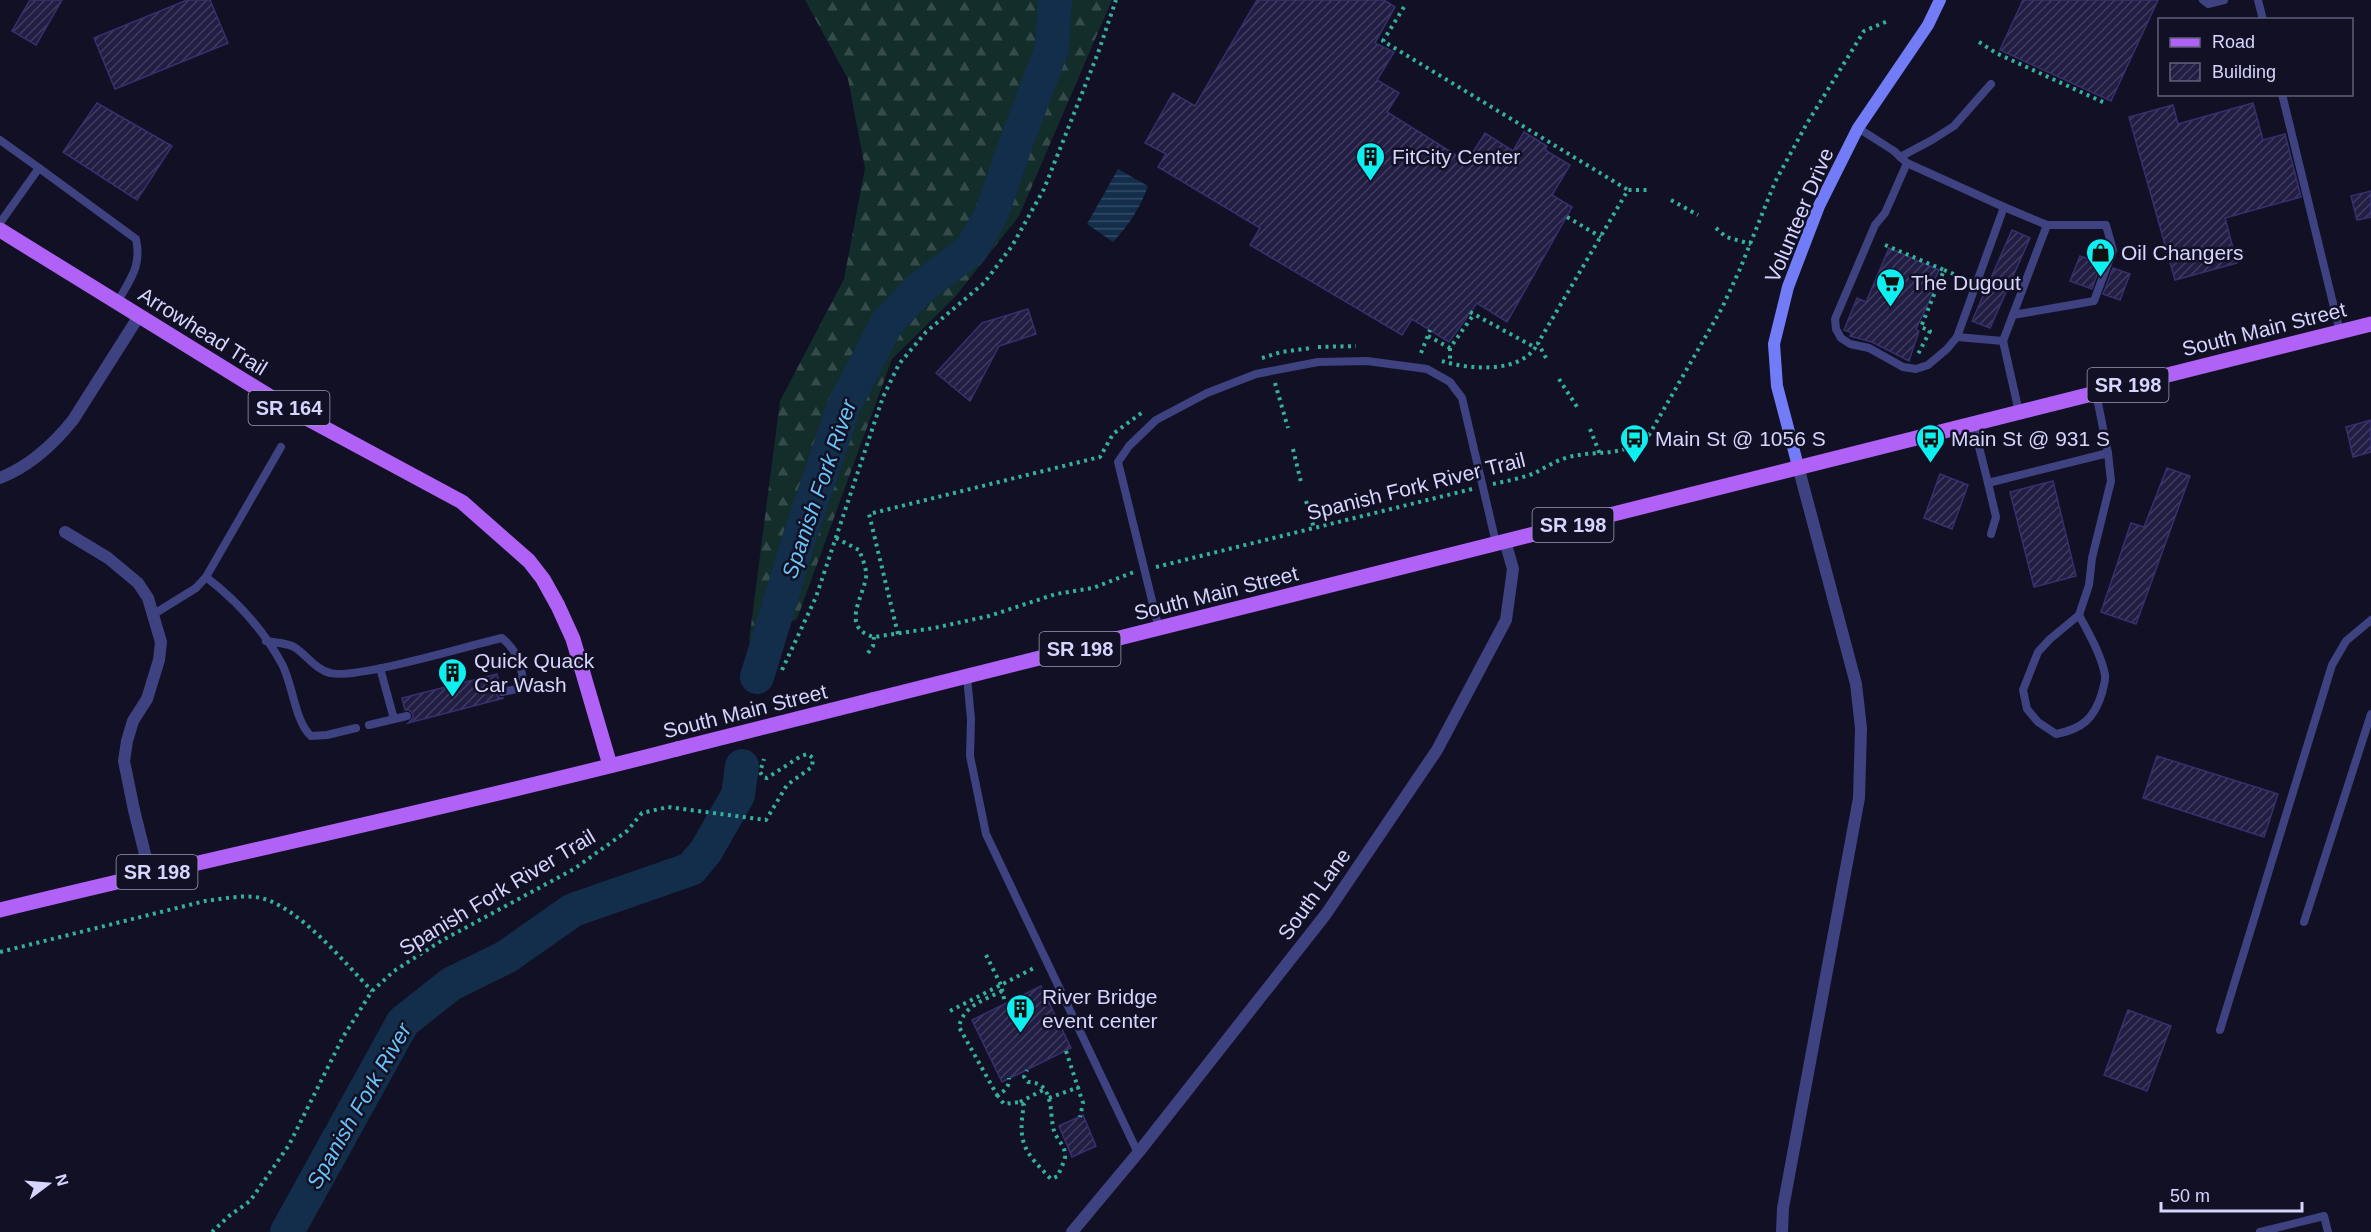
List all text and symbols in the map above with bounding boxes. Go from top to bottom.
legend [2158,18,2353,96]
text: Road [2212,32,2255,52]
text: Building [2212,62,2276,82]
building icon: FitCity Center [1355,140,1387,182]
street label: Volunteer Drive [1760,144,1838,286]
place label: FitCity Center [1392,145,1520,168]
shop icon: Oil Changers [2084,236,2116,278]
place label: Oil Changers [2121,241,2244,264]
supermarket icon: The Dugout [1874,266,1906,308]
place label: The Dugout [1911,271,2021,294]
street label: Arrowhead Trail [135,282,271,380]
street label: South Main Street [2180,297,2348,360]
road number: SR 198 [2088,368,2168,402]
road number: SR 164 [248,391,330,425]
water label: Spanish Fork River [777,395,862,582]
bus stop icon: Main St @ 1056 S [1618,422,1650,464]
bus stop icon: Main St @ 931 S [1914,422,1946,464]
place label: Main St @ 1056 S [1655,427,1826,450]
place label: Main St @ 931 S [1951,427,2110,450]
street label: Spanish Fork River Trail [1305,448,1527,524]
road number: SR 198 [1532,508,1614,542]
street label: South Main Street [1132,561,1300,624]
road number: SR 198 [1040,632,1120,666]
place label: Quick Quack Car Wash [474,649,595,696]
building icon: Quick Quack Car Wash [437,656,469,698]
street label: South Main Street [661,679,829,742]
street label: Spanish Fork River Trail [395,824,599,960]
street label: South Lane [1273,844,1355,944]
road number: SR 198 [116,855,198,889]
place label: River Bridge event center [1042,985,1158,1032]
building icon: River Bridge event center [1005,992,1037,1034]
water label: Spanish Fork River [301,1017,417,1193]
north arrow [18,1154,78,1214]
text: N [52,1172,72,1188]
scale bar [2161,1175,2302,1213]
text: 50 m [2170,1186,2210,1206]

